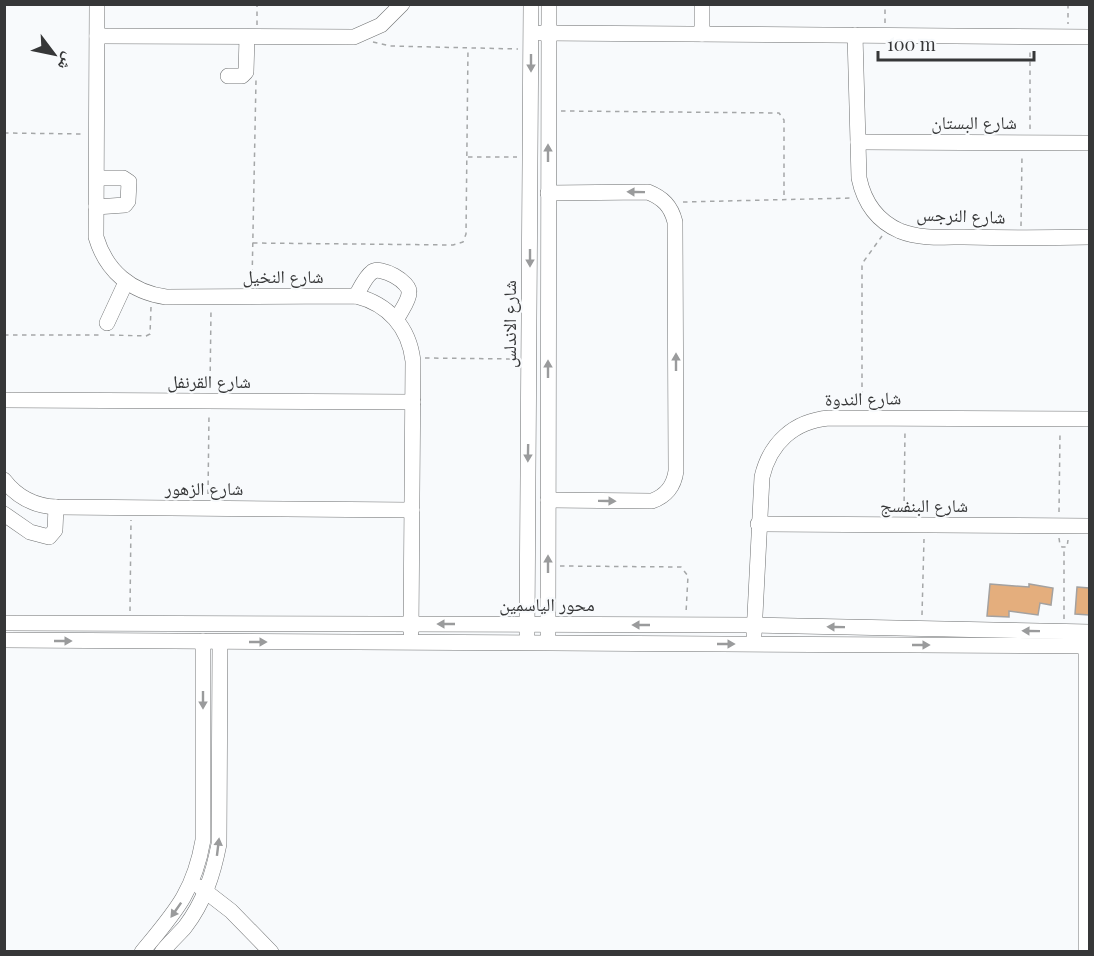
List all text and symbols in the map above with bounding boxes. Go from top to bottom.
north arrow [24,24,84,84]
scale bar [878,24,1034,62]
text: 100 m [887,32,936,56]
text: ش [54,49,81,75]
one-way arrow [526,53,536,72]
street label: شارع البستان [931,110,1017,134]
one-way arrow [543,143,553,162]
one-way arrow [627,187,646,197]
street label: شارع النرجس [916,201,1006,229]
one-way arrow [525,248,534,267]
street label: شارع النخيل [242,264,324,288]
street label: شارع الاندلس [497,280,521,368]
one-way arrow [671,353,681,372]
one-way arrow [543,359,553,378]
street label: شارع القرنفل [167,369,251,393]
street label: شارع الندوة [825,385,901,411]
one-way arrow [523,443,533,462]
street label: شارع الزهور [164,476,243,500]
street label: شارع البنفسج [880,493,968,518]
one-way arrow [597,496,616,506]
one-way arrow [543,554,553,573]
street label: محور الياسمين [499,592,595,616]
one-way arrow [437,619,456,629]
one-way arrow [632,620,651,630]
one-way arrow [827,622,846,632]
one-way arrow [1022,626,1041,636]
one-way arrow [53,636,72,646]
one-way arrow [248,637,267,647]
one-way arrow [716,639,735,649]
one-way arrow [911,640,930,650]
one-way arrow [198,690,208,709]
one-way arrow [213,837,223,856]
one-way arrow [170,902,182,918]

